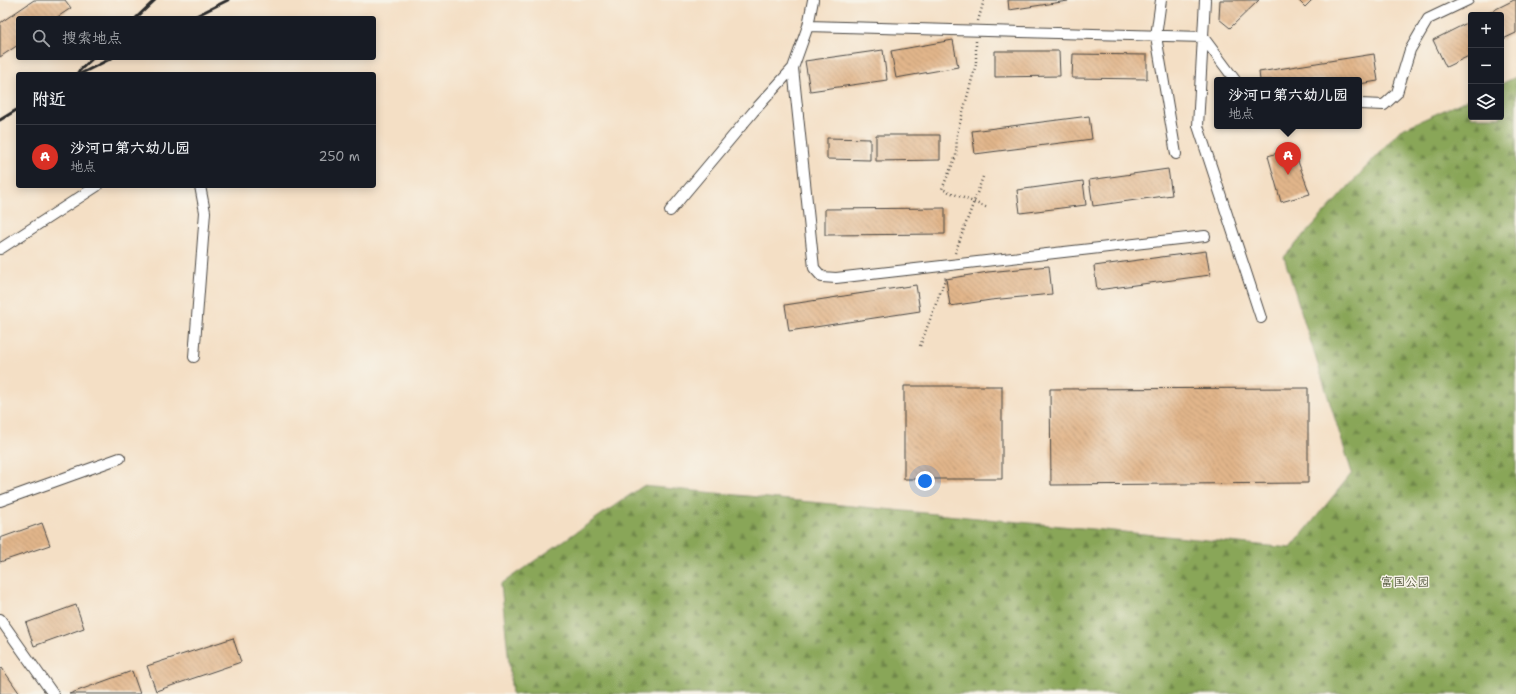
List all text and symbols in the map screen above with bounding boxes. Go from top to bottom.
map controls [1468,12,1504,120]
button: + [1468,12,1504,48]
search box [16,16,376,60]
icon: search [30,27,52,49]
text: 搜索地点 [62,28,122,48]
button: − [1468,48,1504,84]
popup [1214,77,1362,129]
button: layers [1468,84,1504,120]
text: 沙河口第六幼儿园 [1228,85,1348,105]
text: 附近 [32,88,66,110]
text: 地点 [1228,105,1254,122]
text: 沙河口第六幼儿园 [70,138,190,158]
pin: A [1275,142,1301,175]
text: A [40,148,50,165]
text: 250 m [319,148,360,165]
text: 地点 [70,158,96,175]
your location [915,471,935,491]
park label: 富国公园 [1381,574,1429,590]

